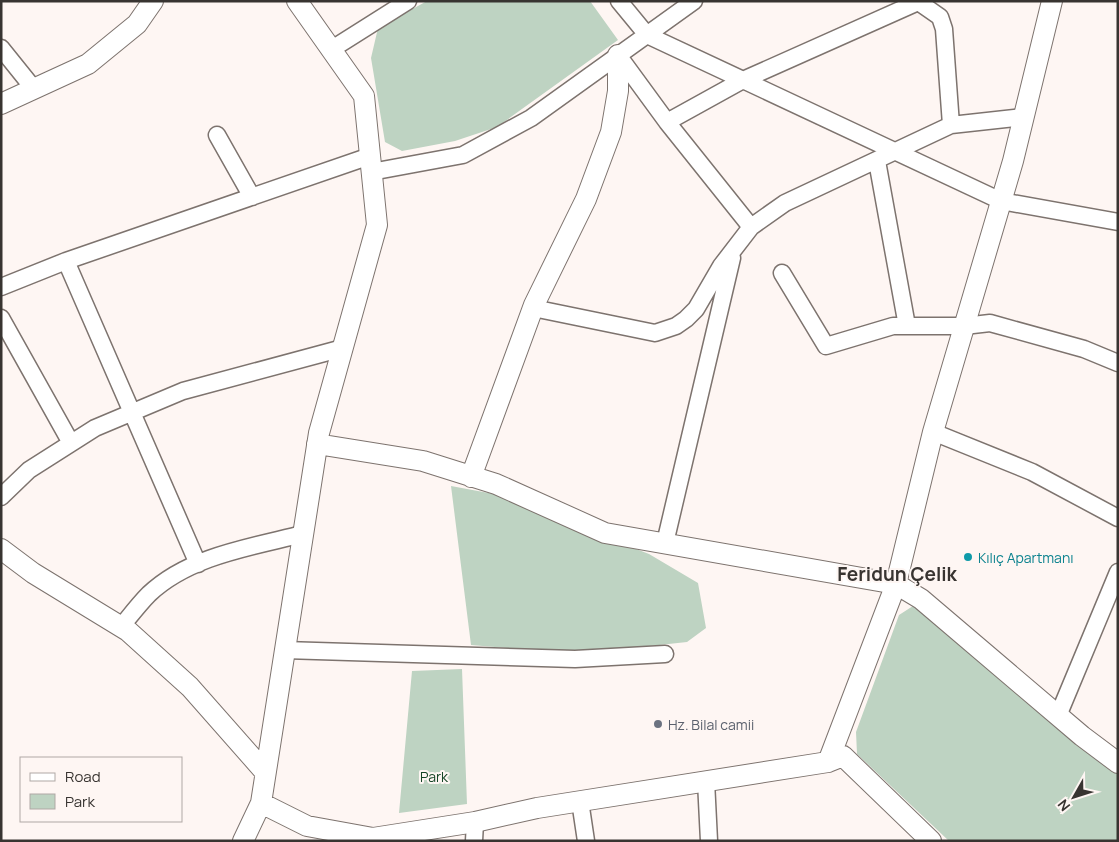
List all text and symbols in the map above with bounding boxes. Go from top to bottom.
place label: Kılıç Apartmanı [978,548,1074,567]
marker: Kılıç Apartmanı [962,551,974,563]
district label: Feridun Çelik [837,561,958,587]
place label: Hz. Bilal camii [668,715,754,734]
marker: Hz. Bilal camii [652,718,664,730]
legend [20,757,182,822]
text: Road [65,766,101,787]
park label: Park [420,767,449,786]
north arrow [1049,772,1099,822]
text: Park [65,791,95,812]
text: N [1053,796,1074,815]

